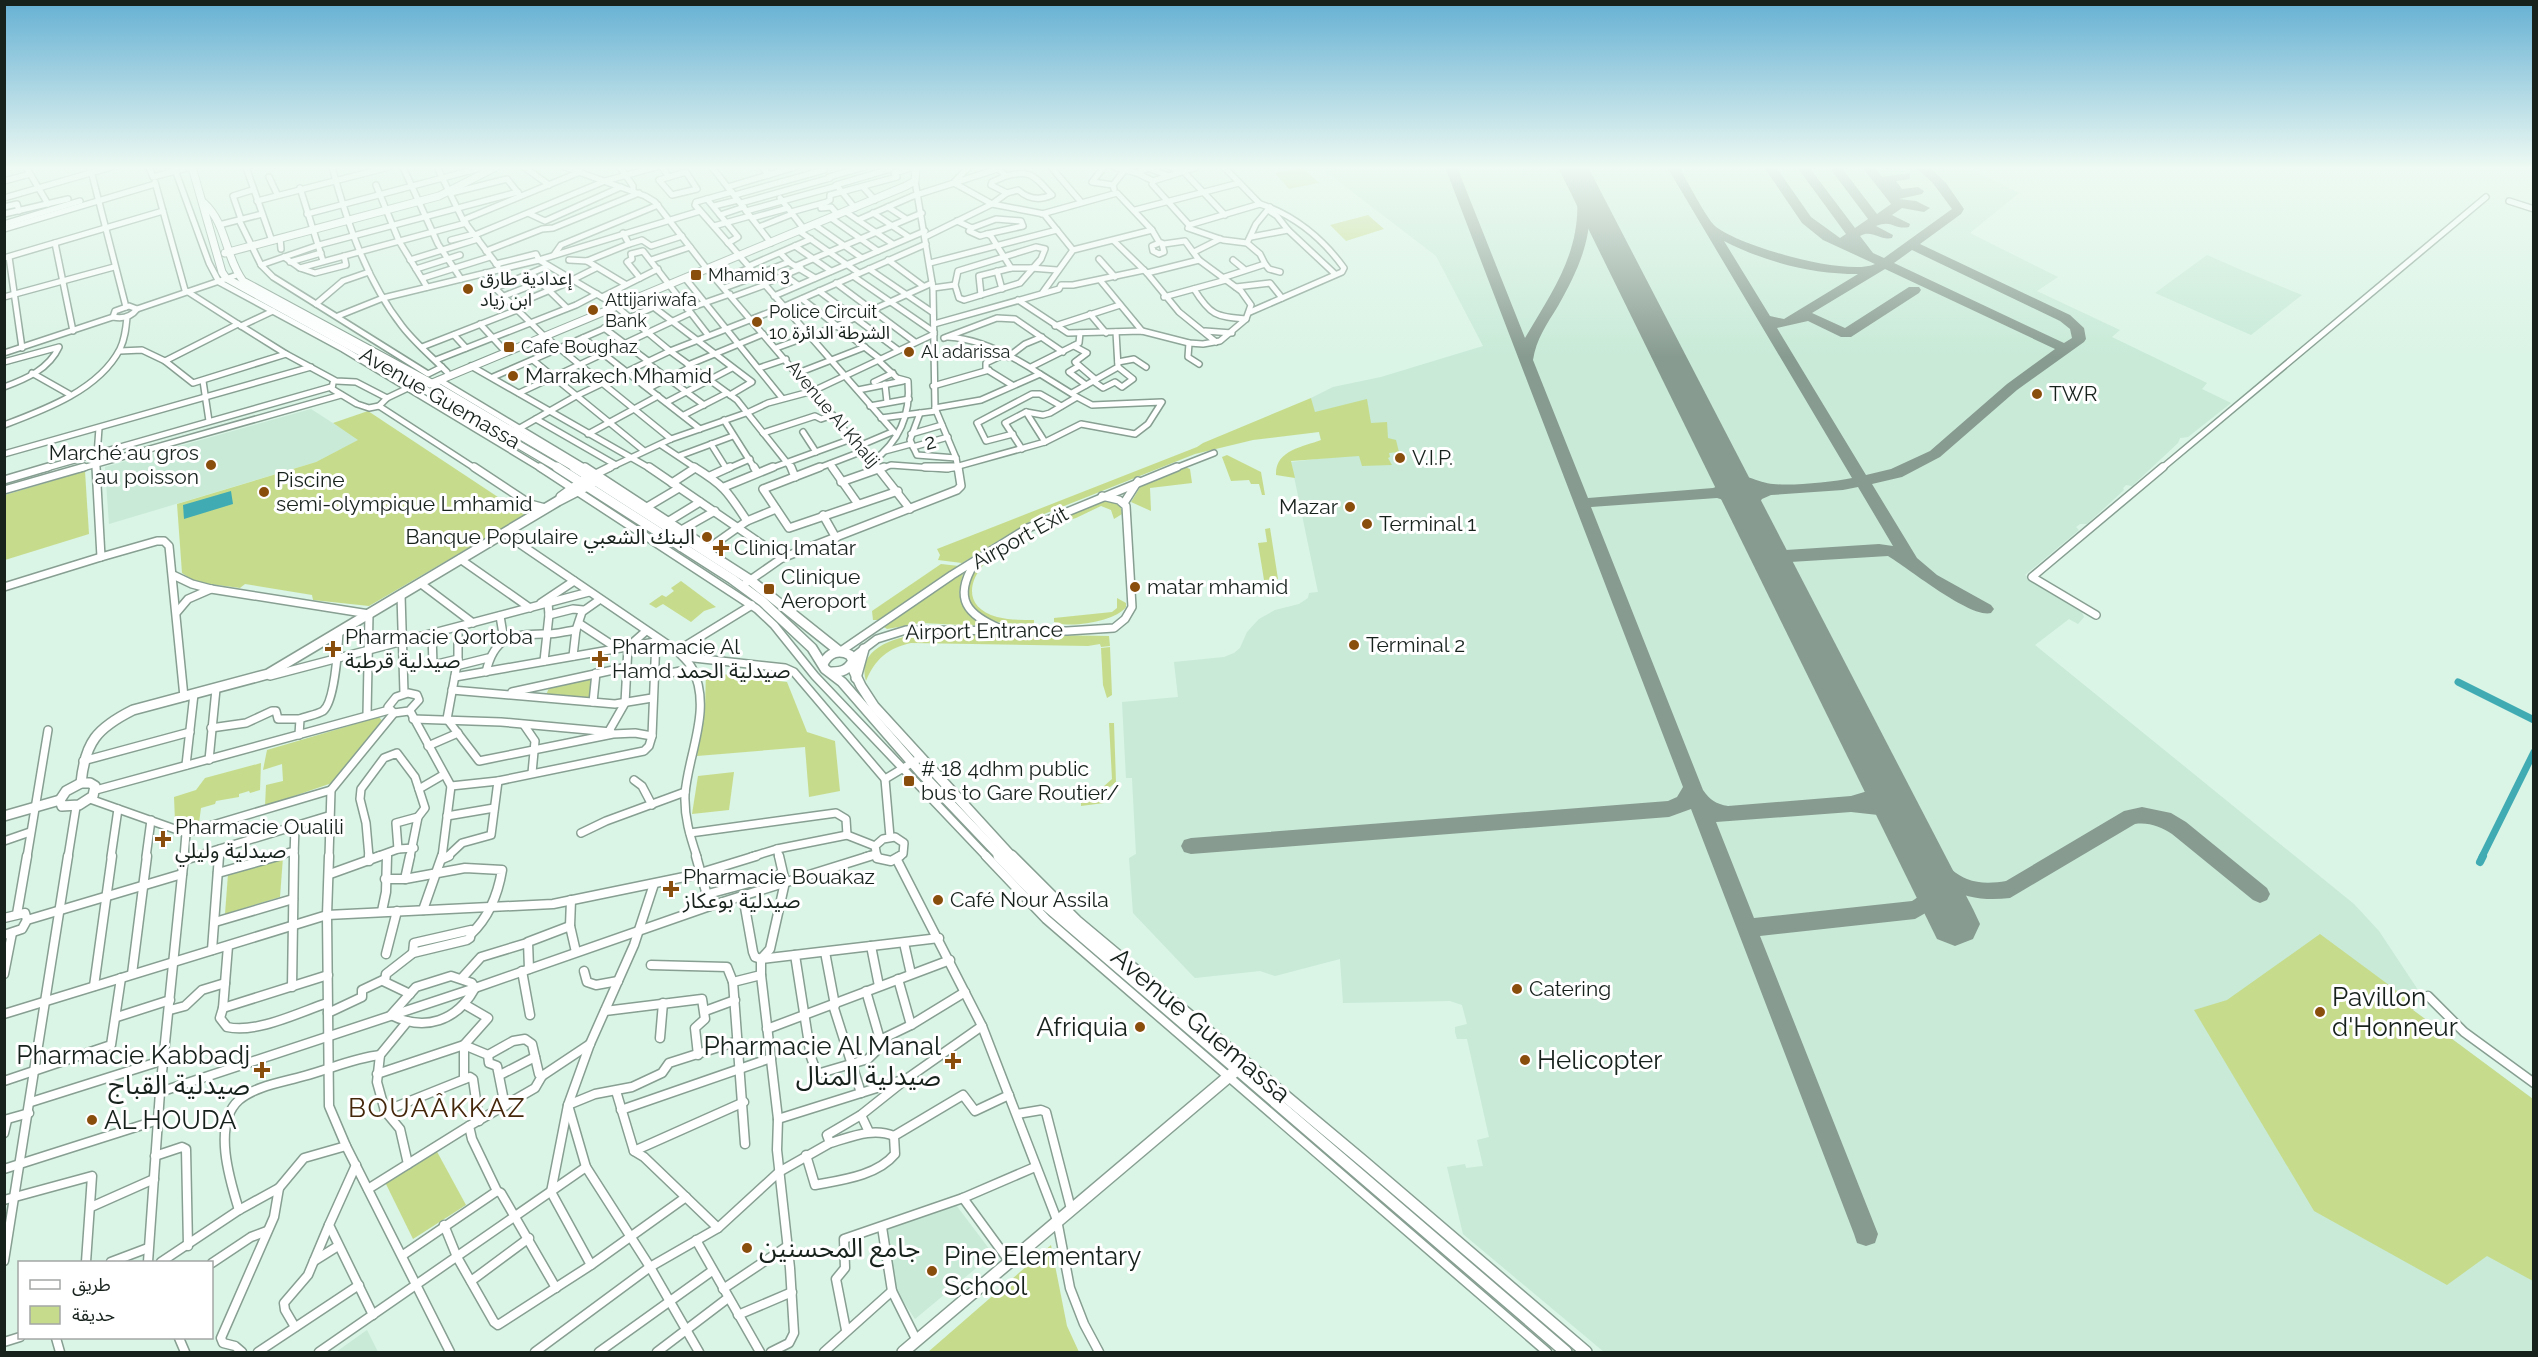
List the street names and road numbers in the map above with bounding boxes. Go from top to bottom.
street label: Avenue Guemassa [355,341,525,454]
street label: Avenue Al Khalij [783,356,884,471]
street label: 2 [921,428,939,455]
street label: Airport Exit [967,501,1072,574]
street label: Airport Entrance [905,617,1063,644]
street label: Avenue Guemassa [1105,941,1297,1109]

